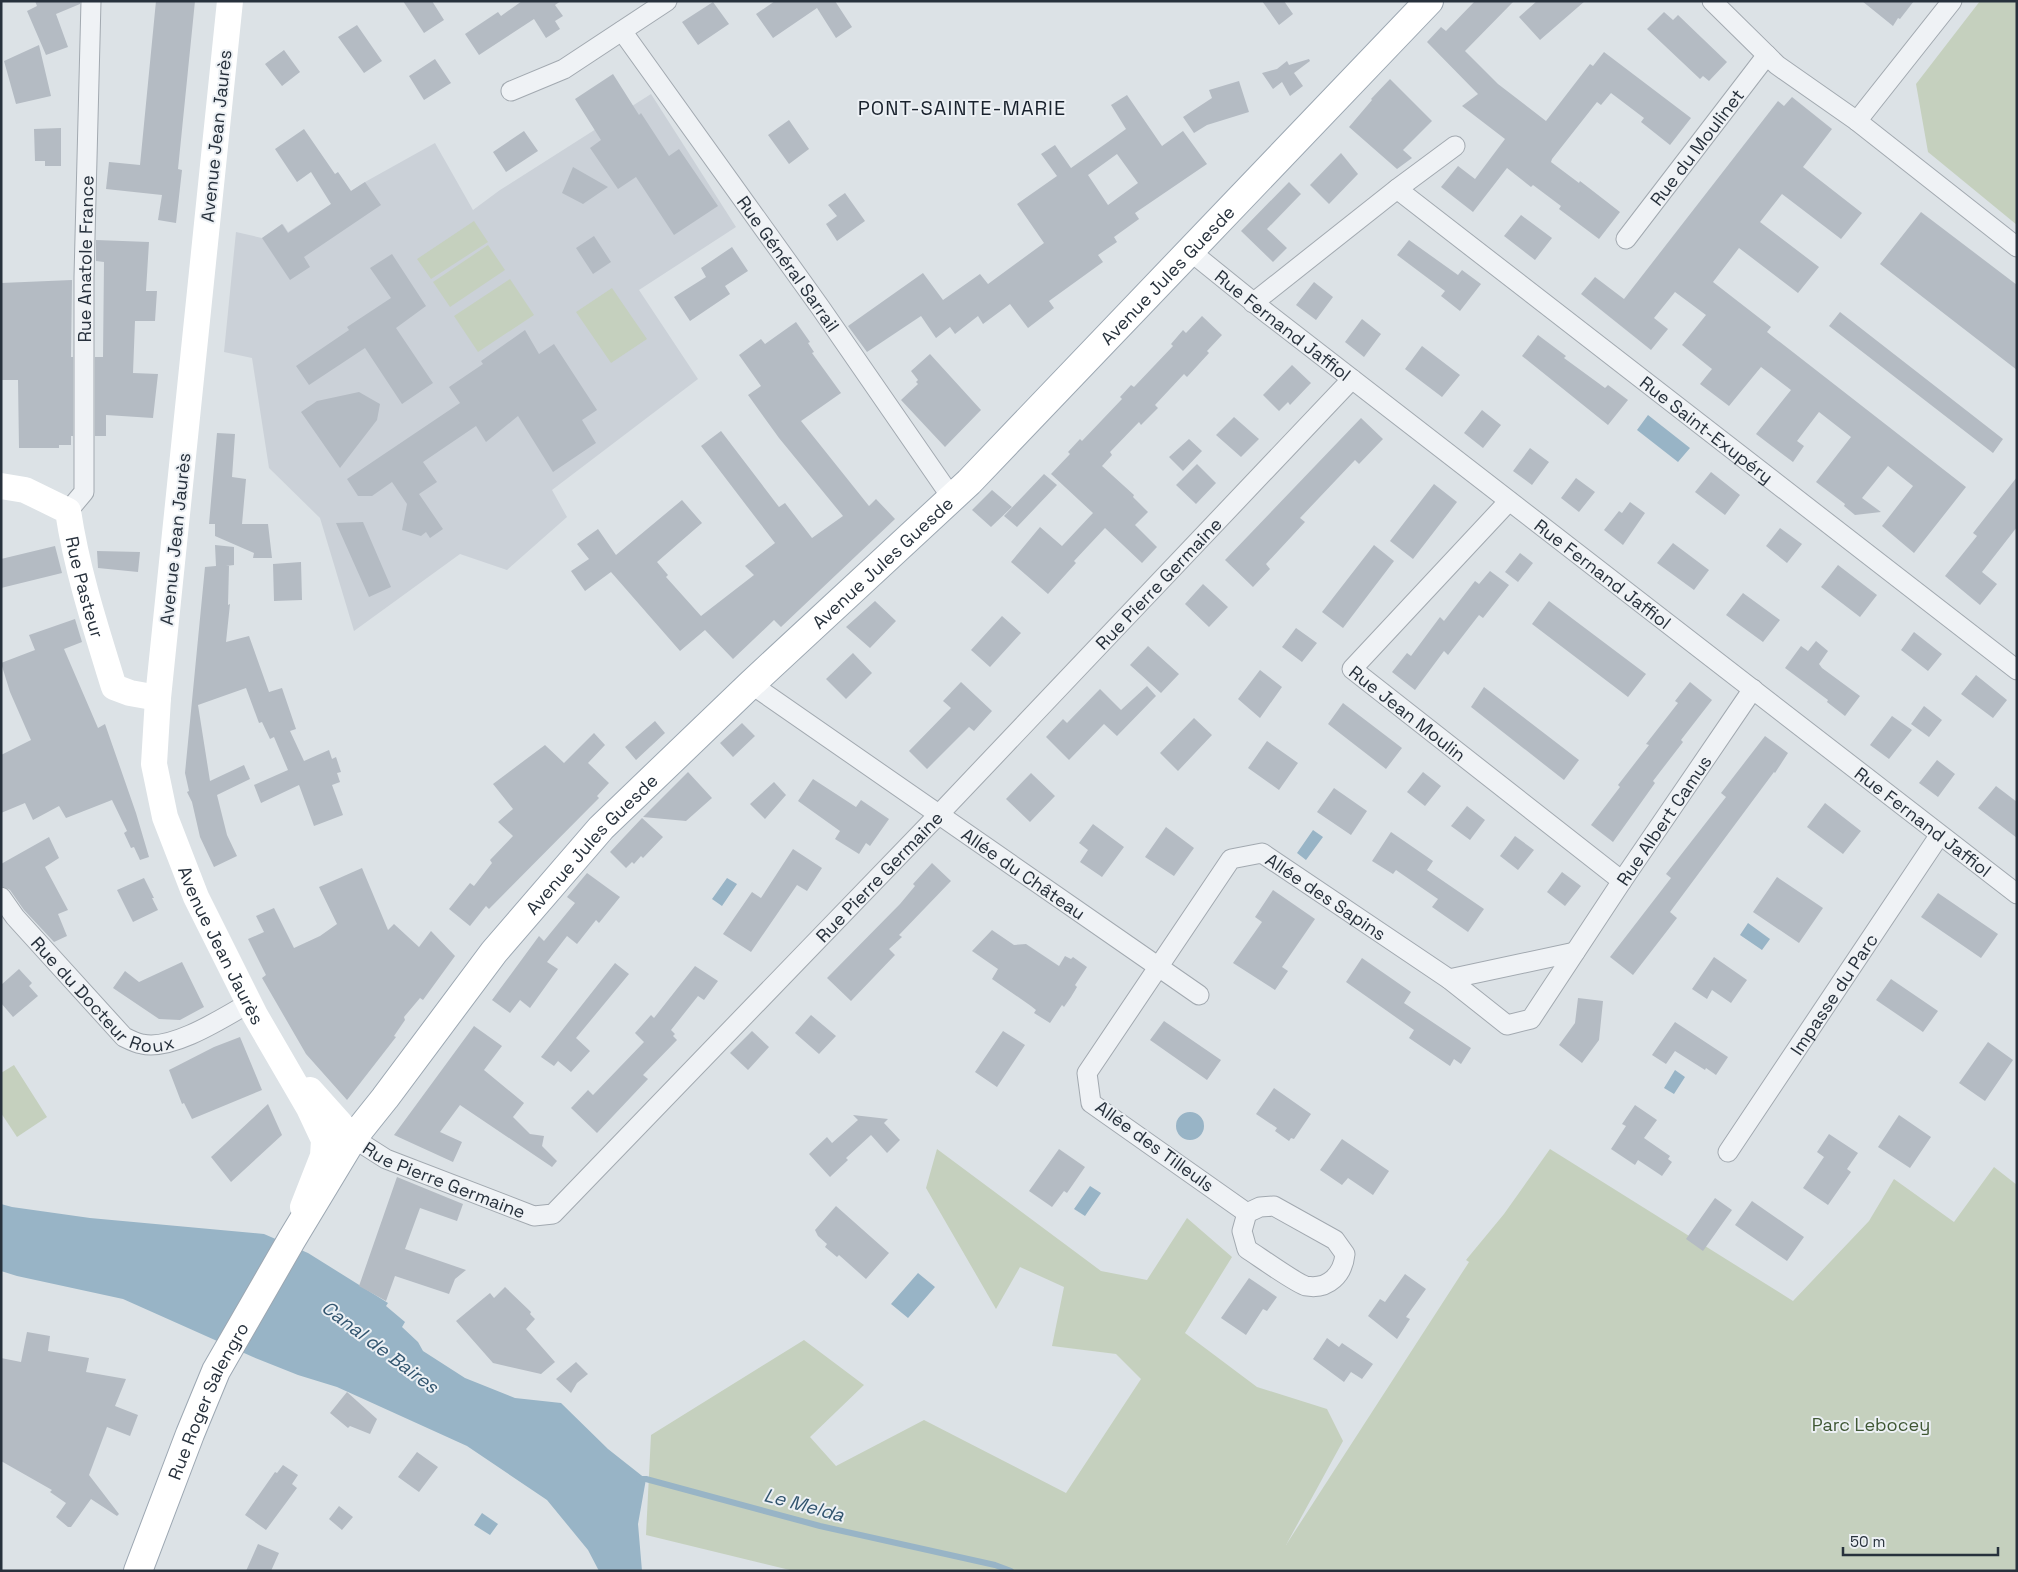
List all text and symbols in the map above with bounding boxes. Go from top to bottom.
street label: Avenue Jean Jaurès [196,49,236,223]
street label: Rue du Moulinet [1644,84,1749,210]
district label: PONT-SAINTE-MARIE [858,95,1066,121]
street label: Rue Anatole France [73,175,98,343]
street label: Rue Général Sarrail [732,191,845,336]
street label: Avenue Jules Guesde [1095,200,1239,349]
street label: Rue Fernand Jaffiol [1210,264,1356,386]
street label: Rue Saint-Exupéry [1636,370,1778,488]
street label: Avenue Jean Jaurès [155,452,195,626]
street label: Avenue Jules Guesde [807,491,958,633]
street label: Rue Pierre Germaine [1090,512,1226,654]
street label: Rue Fernand Jaffiol [1530,513,1676,634]
street label: Rue Pasteur [61,534,110,641]
street label: Rue Jean Moulin [1345,660,1471,766]
street label: Rue Albert Camus [1611,750,1716,890]
street label: Rue Fernand Jaffiol [1850,761,1996,882]
street label: Avenue Jules Guesde [520,769,662,919]
street label: Rue Pierre Germaine [810,806,947,947]
street label: Allée du Château [957,822,1090,924]
street label: Allée des Sapins [1261,847,1391,945]
street label: Avenue Jean Jaurès [174,863,269,1028]
street label: Impasse du Parc [1785,929,1882,1059]
street label: Rue du Docteur Roux [26,931,176,1057]
street label: Allée des Tilleuls [1091,1095,1219,1197]
street label: Rue Pierre Germaine [359,1136,529,1223]
water label: Canal de Baires [317,1295,444,1400]
street label: Rue Roger Salengro [162,1318,253,1483]
park label: Parc Lebocey [1812,1413,1930,1436]
water label: Le Melda [761,1482,847,1528]
scale bar [1843,1524,1998,1556]
text: 50 m [1850,1532,1885,1551]

